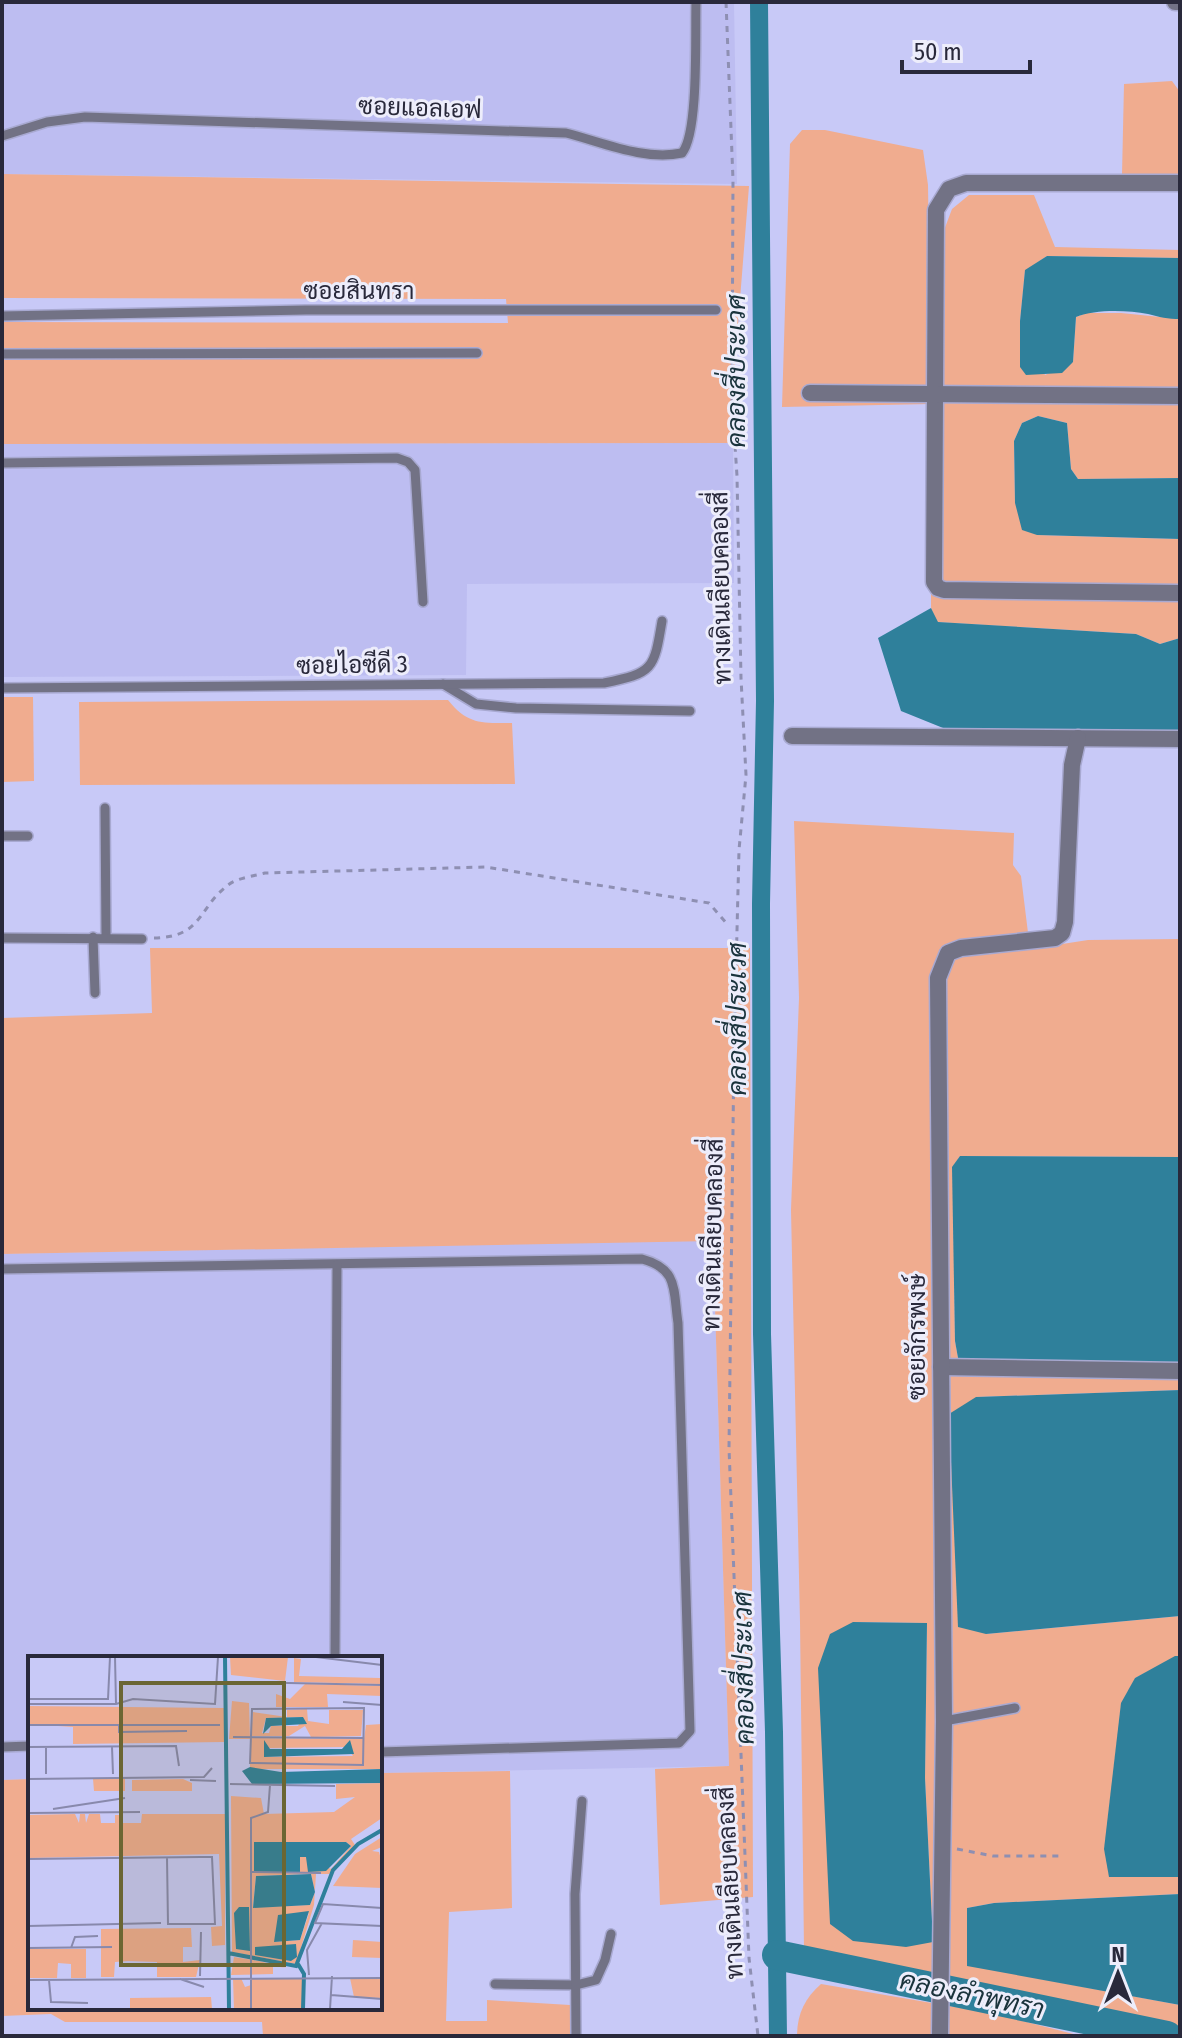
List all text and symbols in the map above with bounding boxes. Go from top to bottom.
scale bar [902,24,1030,74]
text: 50 m [914,38,962,66]
street label: ซอยแอลเอฟ [358,92,482,124]
street label: ซอยสินทรา [304,277,414,305]
water label: คลองสี่ประเวศ [714,294,752,448]
street label: ทางเดินเลียบคลองสี่ [698,491,737,685]
street label: ซอยไอซีดี 3 [296,648,408,680]
water label: คลองสี่ประเวศ [715,942,753,1096]
street label: ทางเดินเลียบคลองสี่ [690,1138,729,1332]
street label: ซอยจักรพงษ์ [901,1273,931,1400]
water label: คลองสี่ประเวศ [720,1591,761,1745]
inset map [28,1656,382,2010]
street label: ทางเดินเลียบคลองสี่ [704,1786,749,1981]
north arrow [1078,1934,1158,2014]
text: N [1111,1941,1125,1968]
water label: คลองลำพุทรา [897,1965,1047,2027]

